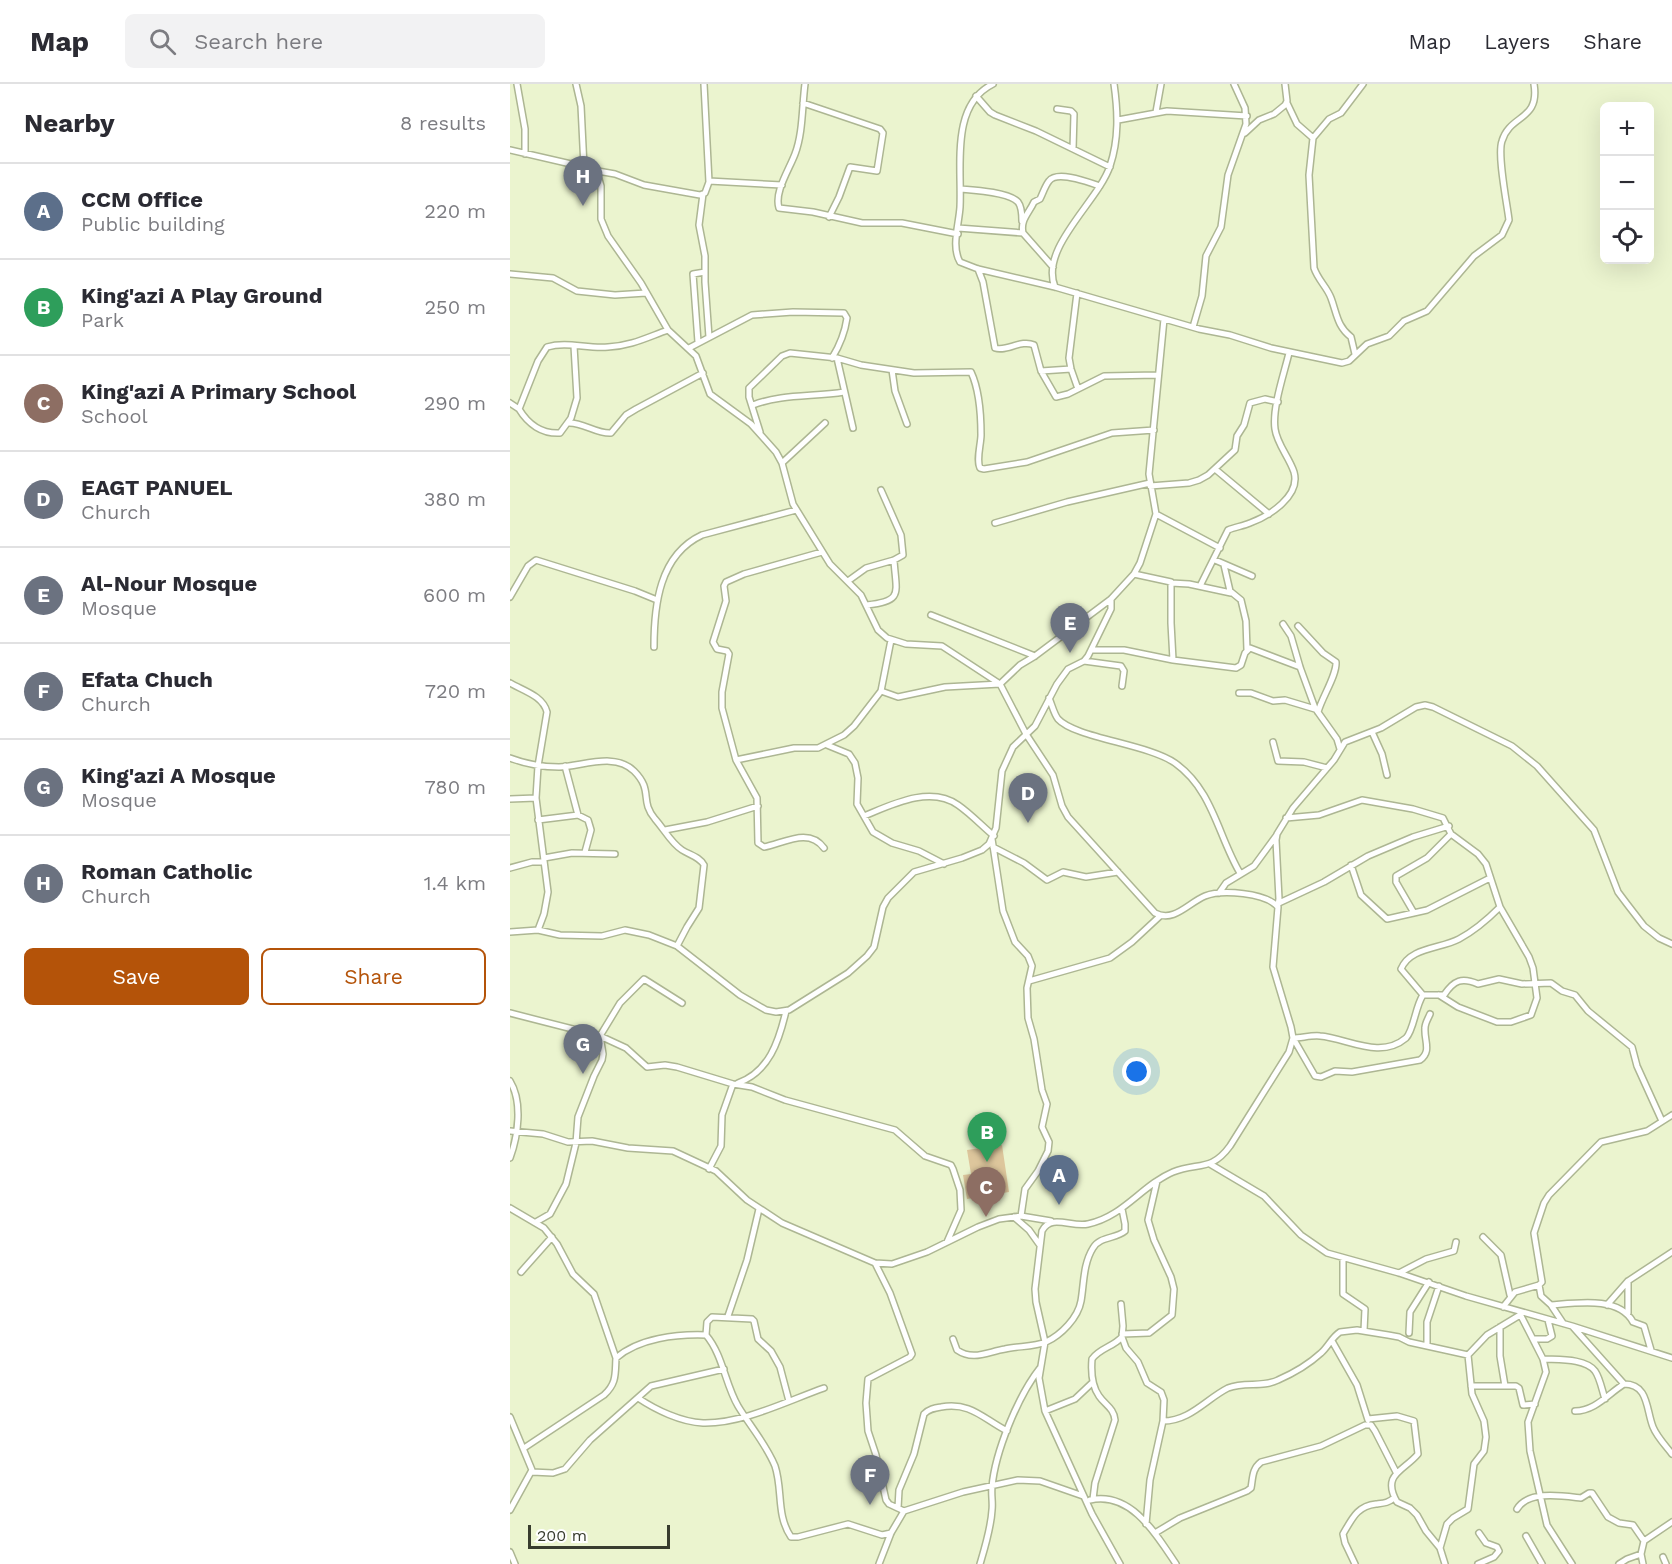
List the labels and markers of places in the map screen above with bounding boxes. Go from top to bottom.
pin: H [564,156,602,206]
pin: E [1050,604,1090,653]
pin: D [1008,774,1048,823]
pin: G [564,1024,602,1074]
pin: B [968,1112,1006,1162]
pin: A [1040,1156,1078,1205]
pin: C [966,1168,1006,1217]
pin: F [850,1456,890,1505]

